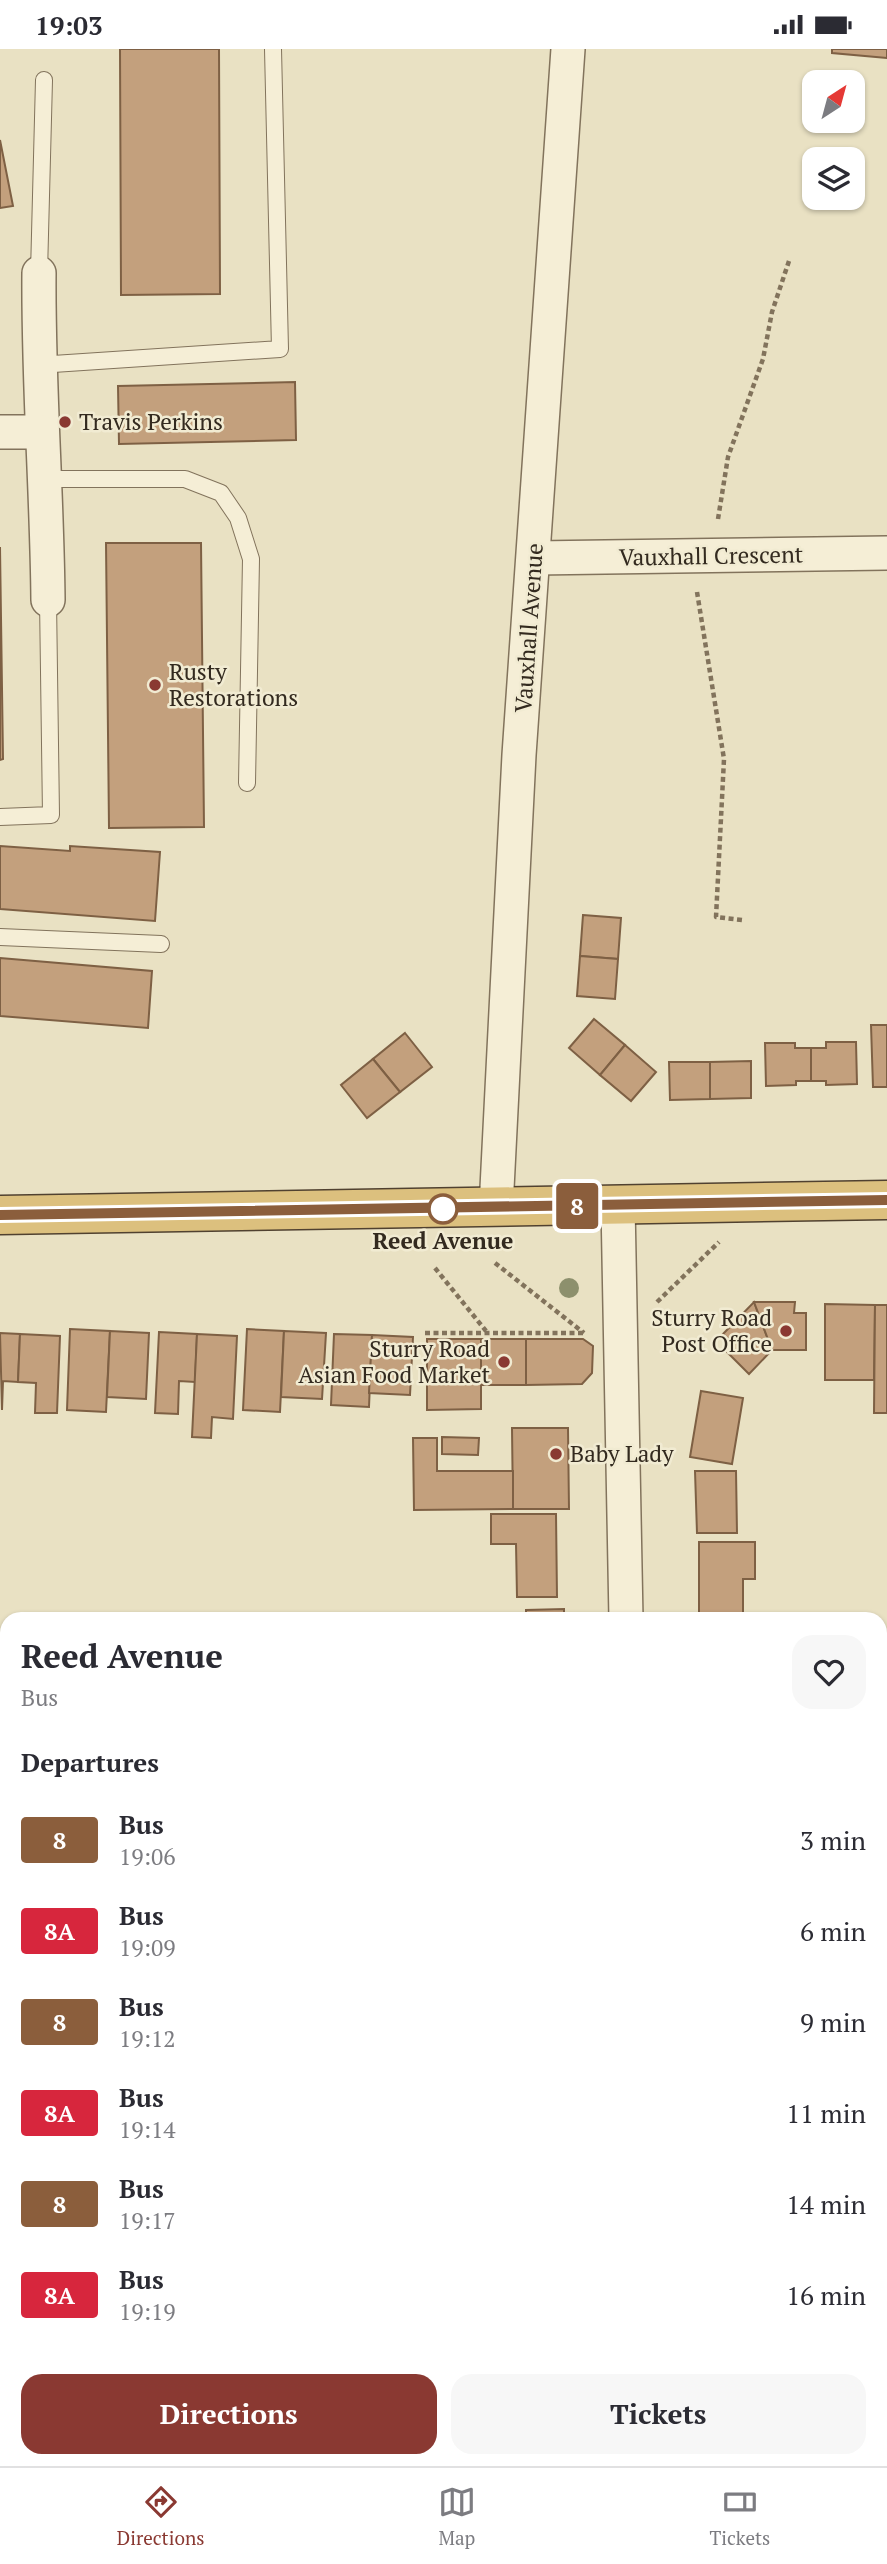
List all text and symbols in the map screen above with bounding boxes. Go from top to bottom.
text: 19:03 [35,8,103,42]
north arrow [802,70,864,133]
map controls [802,70,865,210]
button: layers [802,147,865,210]
place label: Travis Perkins [79,406,223,437]
marker: Travis Perkins [57,414,73,430]
street label: Vauxhall Crescent [619,538,804,573]
street label: Vauxhall Avenue [507,542,550,714]
place label: Rusty Restorations [169,656,298,713]
marker: Rusty Restorations [147,677,163,693]
line badge: 8 [554,1183,600,1229]
text: 8 [570,1190,584,1222]
marker: Reed Avenue [428,1194,458,1224]
place label: Reed Avenue [373,1225,513,1256]
place label: Sturry Road Post Office [651,1302,772,1359]
marker: Sturry Road Post Office [778,1323,794,1339]
place label: Sturry Road Asian Food Market [298,1333,490,1390]
marker: Sturry Road Asian Food Market [496,1354,512,1370]
place label: Baby Lady [570,1438,674,1469]
marker: Baby Lady [548,1446,564,1462]
text: Reed Avenue [21,1634,223,1677]
button: heart [792,1635,866,1709]
text: Bus [21,1682,58,1713]
text: Departures [21,1745,159,1779]
text: Bus [119,1807,164,1841]
text: 3 min [800,1823,866,1857]
text: 8 [53,1824,66,1856]
text: 19:06 [119,1841,176,1872]
text: Bus [119,1898,164,1932]
text: 6 min [800,1914,866,1948]
text: 8A [44,1915,75,1947]
text: 19:09 [119,1932,176,1963]
text: Bus [119,1989,164,2023]
text: 9 min [800,2005,866,2039]
text: 8 [53,2006,66,2038]
text: 19:12 [119,2023,176,2054]
text: Bus [119,2080,164,2114]
text: 11 min [786,2096,866,2130]
text: 8A [44,2097,75,2129]
text: 19:14 [119,2114,176,2145]
text: Bus [119,2171,164,2205]
text: 14 min [786,2187,866,2221]
text: 8 [53,2188,66,2220]
text: 19:17 [119,2205,176,2236]
text: Bus [119,2262,164,2296]
text: 16 min [786,2278,866,2312]
text: 8A [44,2279,75,2311]
text: 19:19 [119,2296,176,2327]
button: Directions [21,2374,437,2454]
button: Tickets [451,2374,866,2454]
tab: Directions [117,2483,204,2550]
tab: Map [438,2483,476,2550]
tab: Tickets [709,2483,770,2550]

